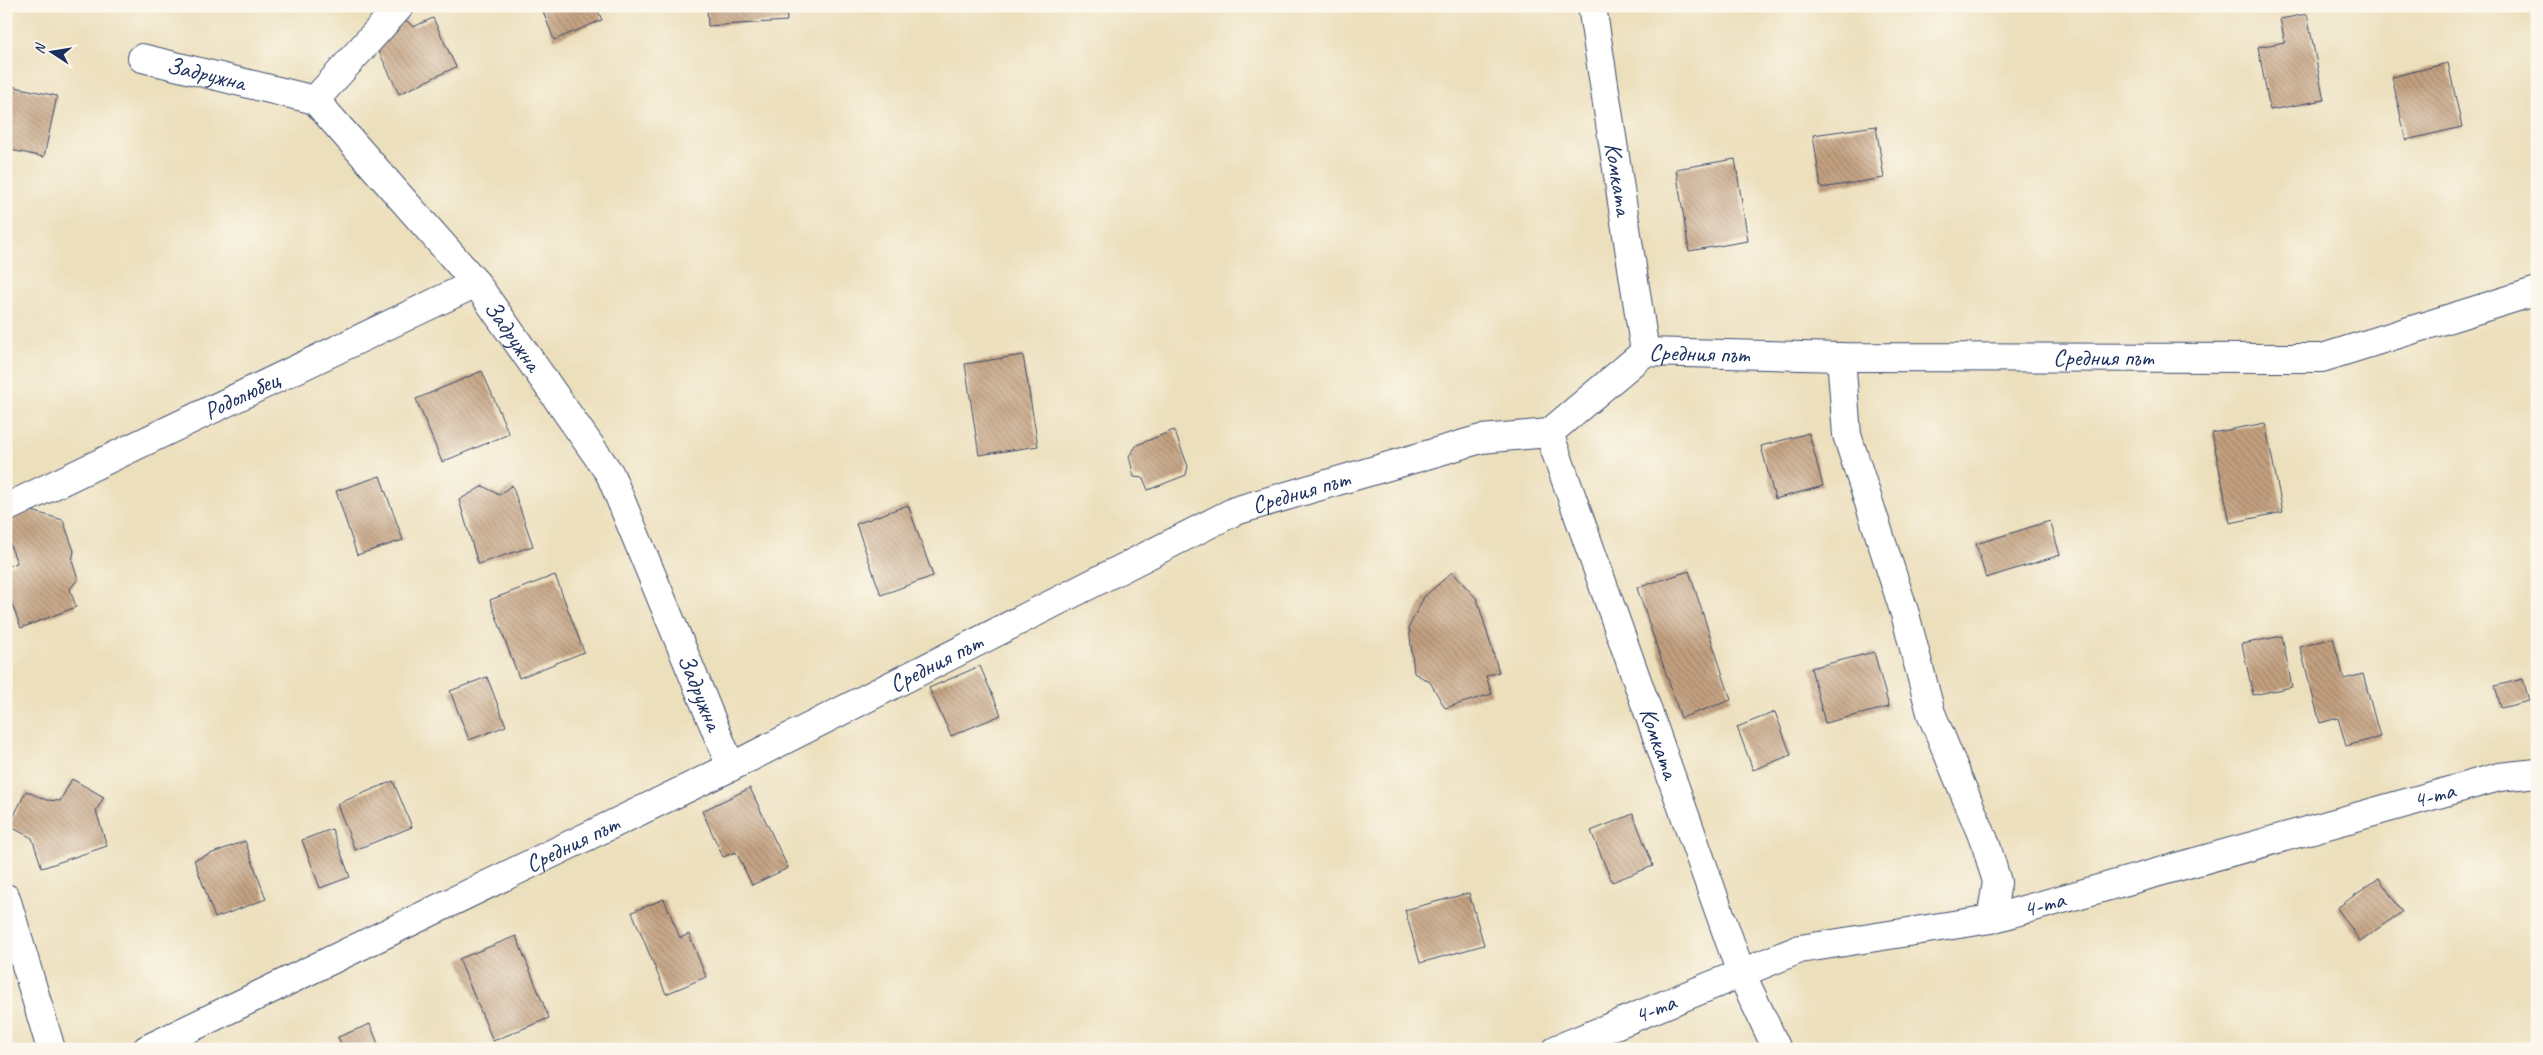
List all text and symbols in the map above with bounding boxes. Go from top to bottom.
north arrow [28,28,78,78]
text: N [31,41,49,55]
street label: Задружна [164,50,251,98]
street label: Комката [1598,140,1639,220]
street label: Задружна [478,294,549,379]
street label: Средния път [1649,337,1751,370]
street label: Средния път [2053,342,2155,373]
street label: Родолюбец [199,364,285,426]
street label: Средния път [1248,463,1354,520]
street label: Средния път [884,626,989,699]
street label: Задружна [671,649,730,737]
street label: Комката [1633,703,1686,785]
street label: 4-та [2410,775,2460,815]
street label: Средния път [520,808,625,879]
street label: 4-та [2020,884,2070,924]
street label: 4-та [1630,986,1682,1031]

